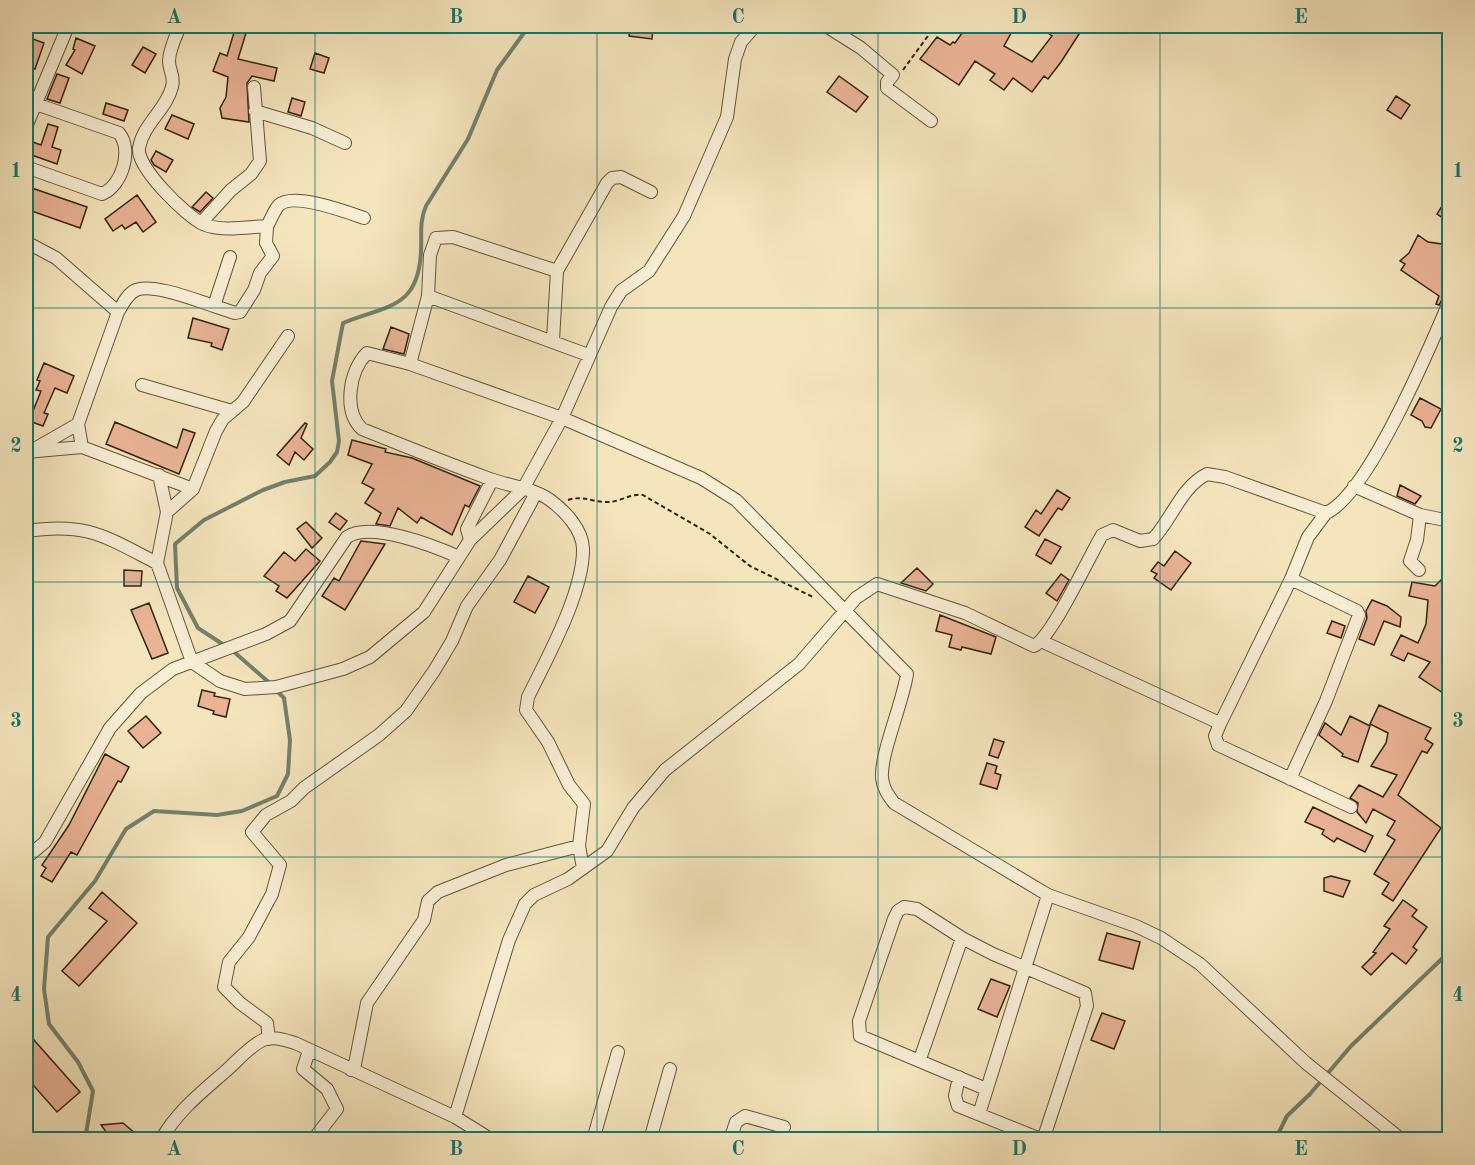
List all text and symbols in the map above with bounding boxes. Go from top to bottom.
text: A [166,8,182,28]
text: B [449,8,463,28]
text: C [731,8,745,28]
text: D [1011,8,1027,28]
text: E [1294,8,1308,28]
text: 1 [10,162,22,182]
text: 1 [1452,162,1464,182]
text: 2 [10,437,22,457]
text: 2 [1452,437,1464,457]
text: 3 [10,712,22,732]
text: 3 [1452,712,1464,732]
text: 4 [10,986,22,1006]
text: 4 [1452,986,1464,1006]
text: A [166,1140,182,1160]
text: B [449,1140,463,1160]
text: C [731,1140,745,1160]
text: D [1011,1140,1027,1160]
text: E [1294,1140,1308,1160]

